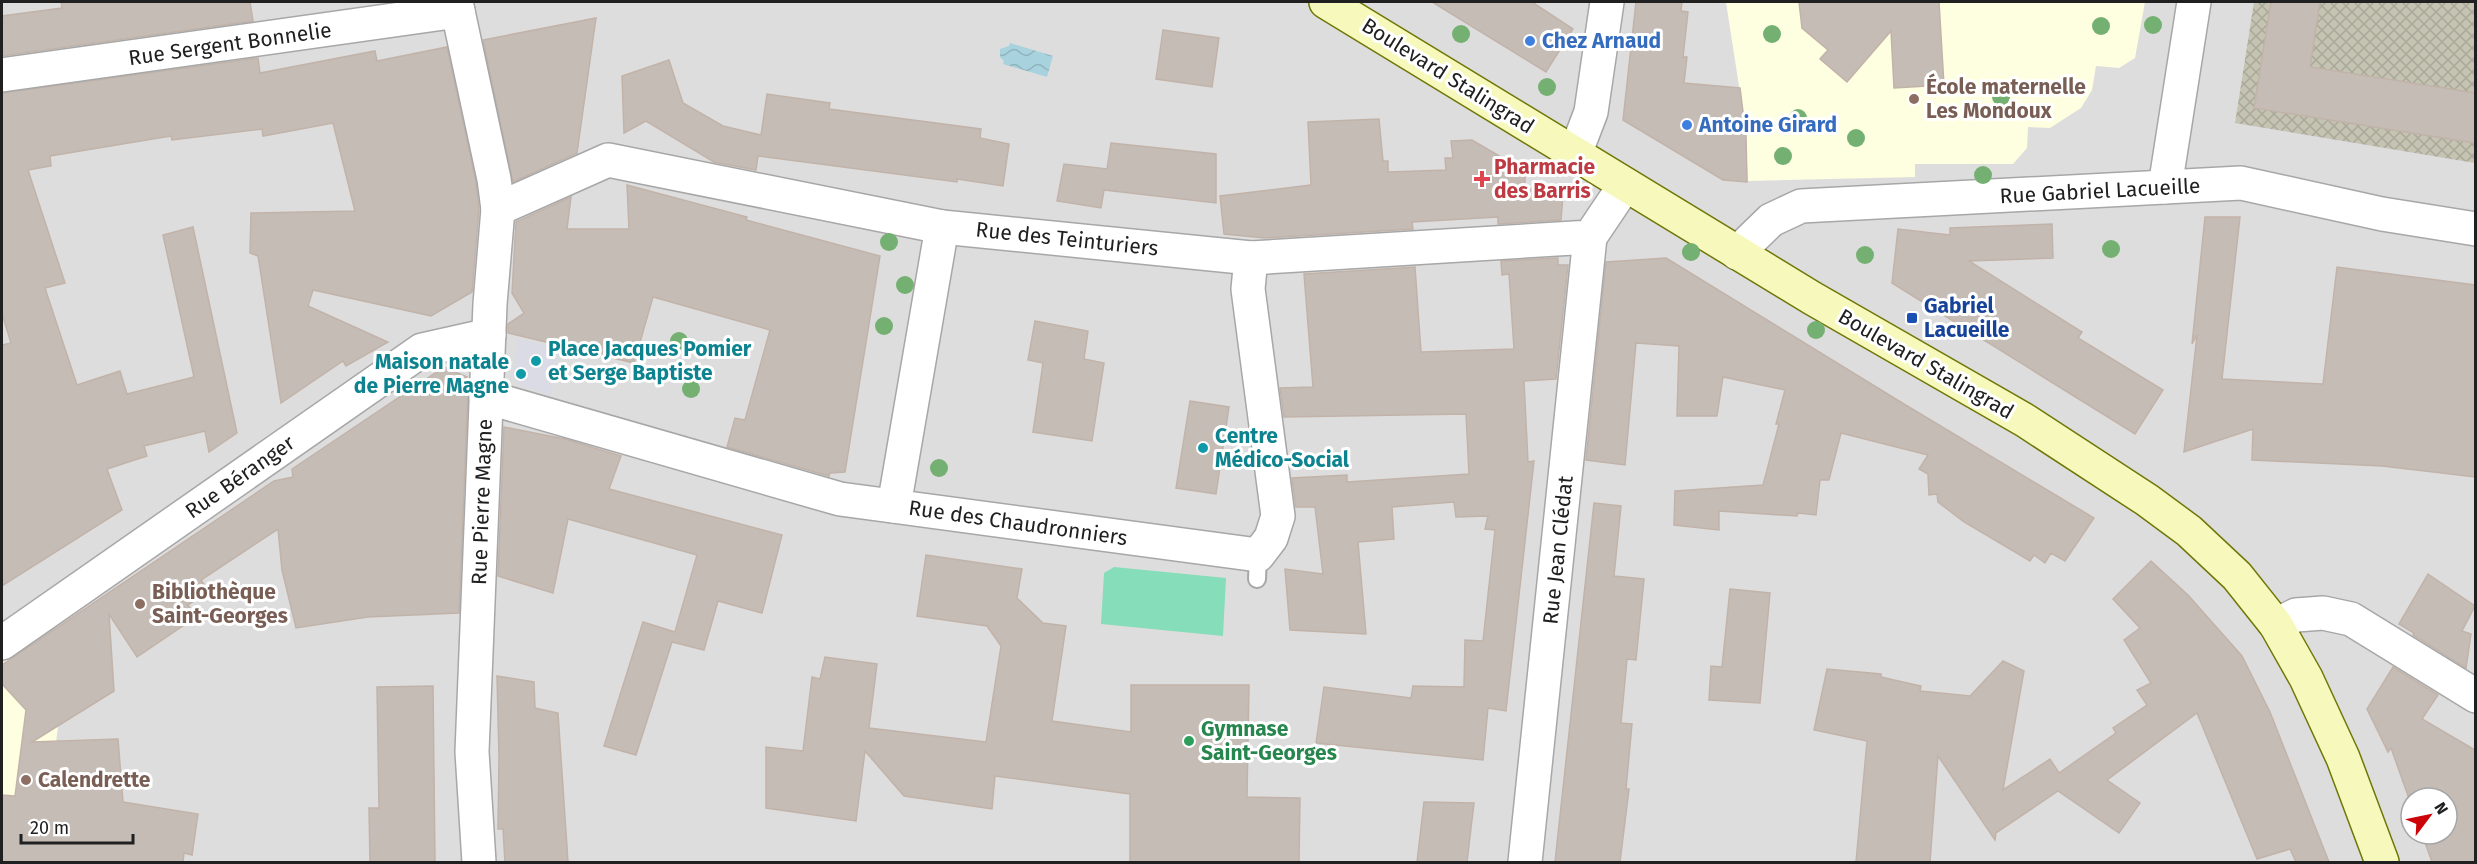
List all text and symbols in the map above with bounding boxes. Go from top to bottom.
street label: Boulevard Stalingrad [1357,12,1539,140]
street label: Rue Sergent Bonnelie [127,17,333,71]
place label: Chez Arnaud [1542,28,1661,54]
marker: Chez Arnaud [1523,34,1537,48]
place label: École maternelle Les Mondoux [1926,73,2086,124]
marker: École maternelle Les Mondoux [1907,92,1921,106]
place label: Antoine Girard [1698,112,1837,138]
marker: Antoine Girard [1680,118,1694,132]
place label: Pharmacie des Barris [1494,154,1595,204]
marker: Pharmacie des Barris [1475,172,1489,186]
street label: Rue Gabriel Lacueille [1999,173,2201,209]
street label: Rue des Teinturiers [974,216,1160,262]
place label: Gabriel Lacueille [1924,293,2010,343]
street label: Boulevard Stalingrad [1834,303,2018,425]
marker: Gabriel Lacueille [1905,311,1919,325]
place label: Place Jacques Pomier et Serge Baptiste [548,336,752,386]
place label: Maison natale de Pierre Magne [354,349,509,399]
marker: Place Jacques Pomier et Serge Baptiste [529,354,543,368]
marker: Maison natale de Pierre Magne [514,367,528,381]
street label: Rue Pierre Magne [466,418,498,586]
place label: Centre Médico-Social [1215,423,1350,473]
street label: Rue Béranger [180,430,300,524]
marker: Centre Médico-Social [1196,441,1210,455]
street label: Rue Jean Clédat [1537,474,1579,626]
street label: Rue des Chaudronniers [907,495,1129,551]
place label: Bibliothèque Saint-Georges [152,579,288,629]
marker: Bibliothèque Saint-Georges [133,597,147,611]
place label: Gymnase Saint-Georges [1201,716,1337,766]
marker: Gymnase Saint-Georges [1182,734,1196,748]
place label: Calendrette [38,767,151,793]
marker: Calendrette [19,773,33,787]
north arrow [2399,786,2459,846]
text: N [2430,799,2452,818]
scale bar [21,807,134,845]
text: 20 m [30,817,69,839]

